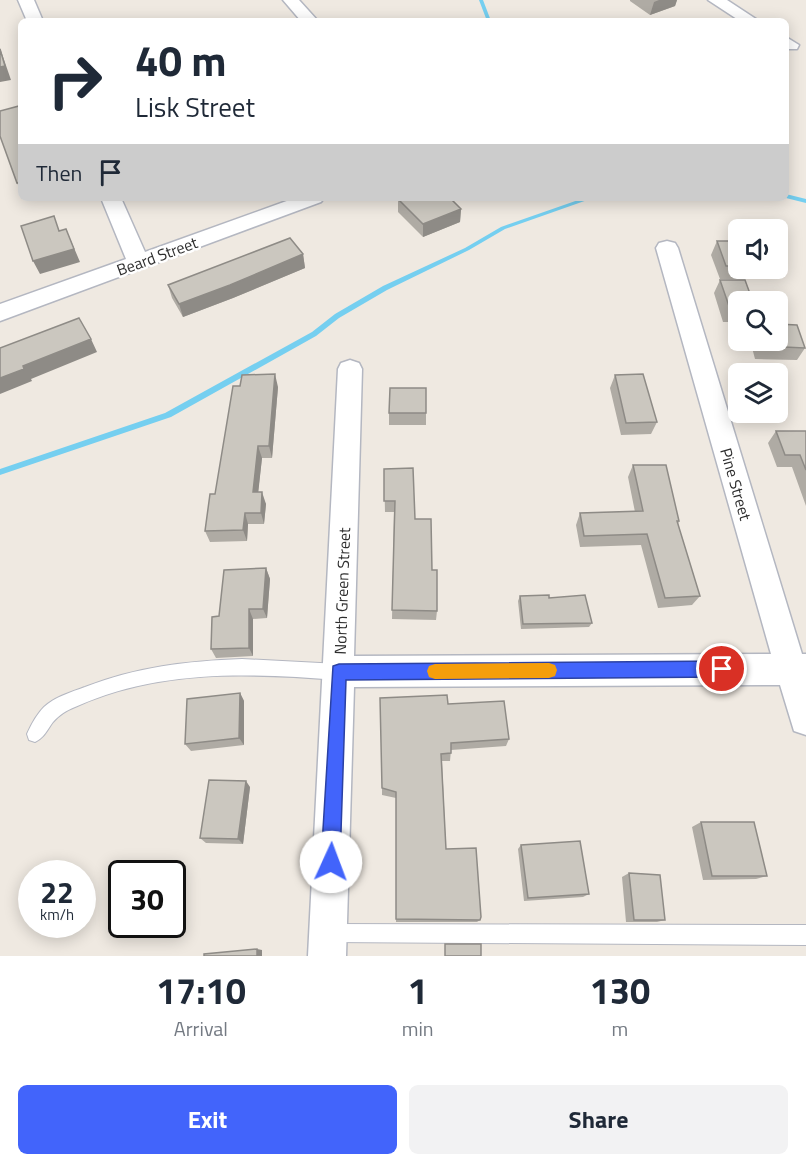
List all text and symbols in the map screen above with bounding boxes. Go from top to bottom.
text: 40 m [135,28,227,92]
icon: right [36,42,114,120]
text: Lisk Street [135,86,255,127]
text: Then [36,156,82,190]
icon: arrive [94,156,127,189]
map controls [728,219,788,423]
button: sound [728,219,788,279]
street label: Beard Street [113,230,201,282]
button: search [728,291,788,351]
button: layers [728,363,788,423]
street label: Pine Street [714,445,758,523]
street label: North Green Street [328,527,356,655]
pin [696,643,747,694]
icon: arrive [705,652,738,685]
position arrow [299,830,363,894]
speed limit sign: 30 [108,860,186,938]
text: 22 [40,869,74,915]
text: km/h [40,903,74,926]
text: 17:10 [156,963,246,1018]
text: 1 [408,963,428,1018]
text: 130 [590,963,650,1018]
text: Arrival [174,1013,228,1044]
text: min [402,1013,434,1044]
text: m [611,1013,628,1044]
button: Exit [18,1085,397,1154]
button: Share [409,1085,788,1154]

